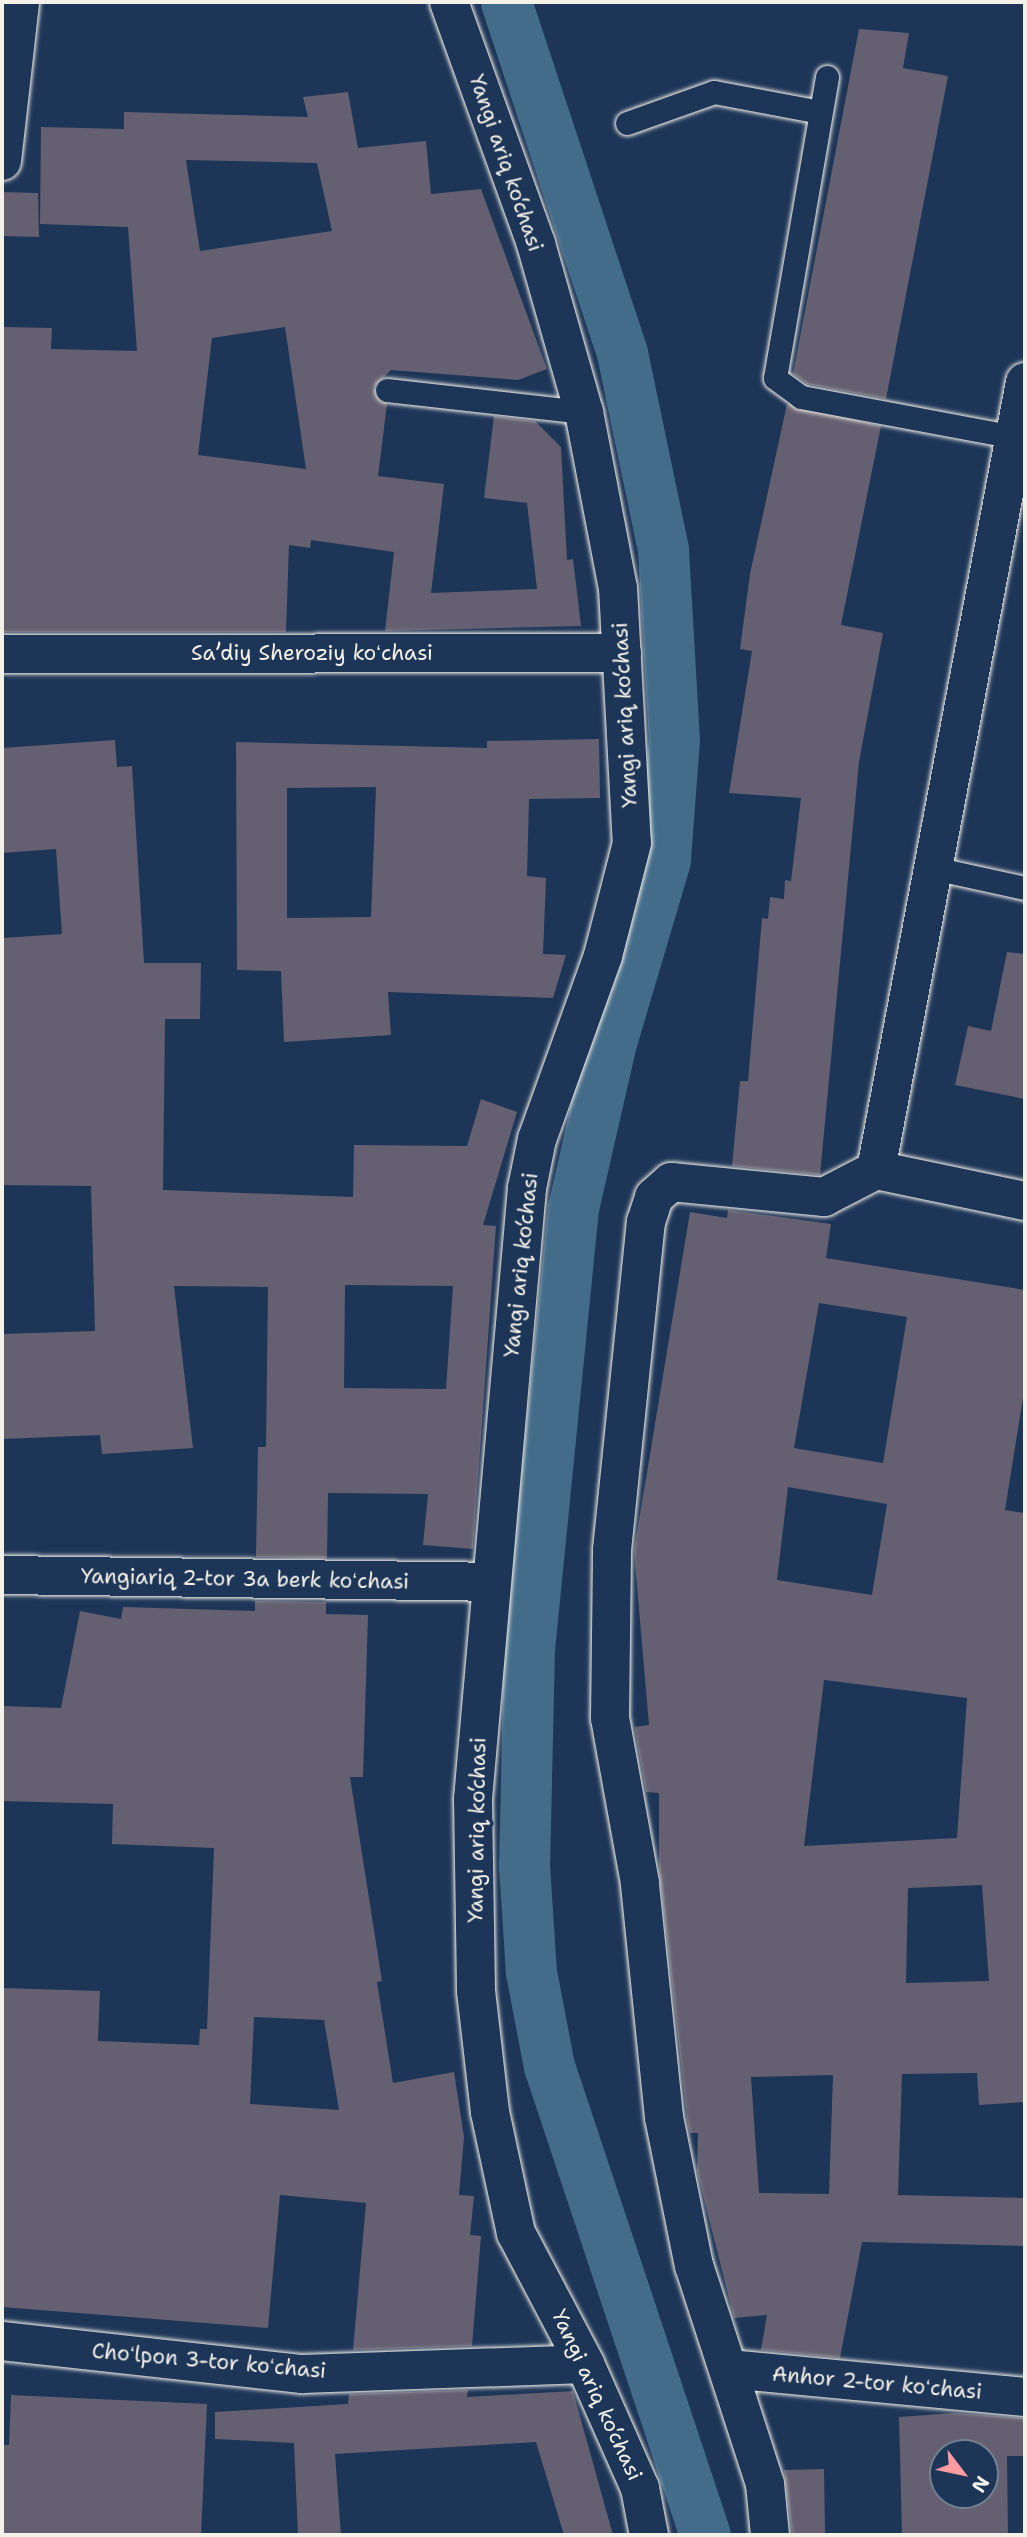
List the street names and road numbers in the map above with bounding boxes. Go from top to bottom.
street label: Yangi ariq ko‘chasi [464,71,548,255]
street label: Yangi ariq ko‘chasi [608,622,642,808]
street label: Saʼdiy Sheroziy koʻchasi [191,640,433,666]
street label: Yangi ariq ko‘chasi [499,1171,543,1359]
street label: Yangiariq 2-tor 3a berk koʻchasi [81,1564,409,1594]
street label: Yangi ariq ko‘chasi [463,1737,491,1923]
street label: Yangi ariq ko‘chasi [546,2306,648,2484]
street label: Choʻlpon 3-tor koʻchasi [91,2338,327,2384]
street label: Anhor 2-tor koʻchasi [771,2361,983,2405]

